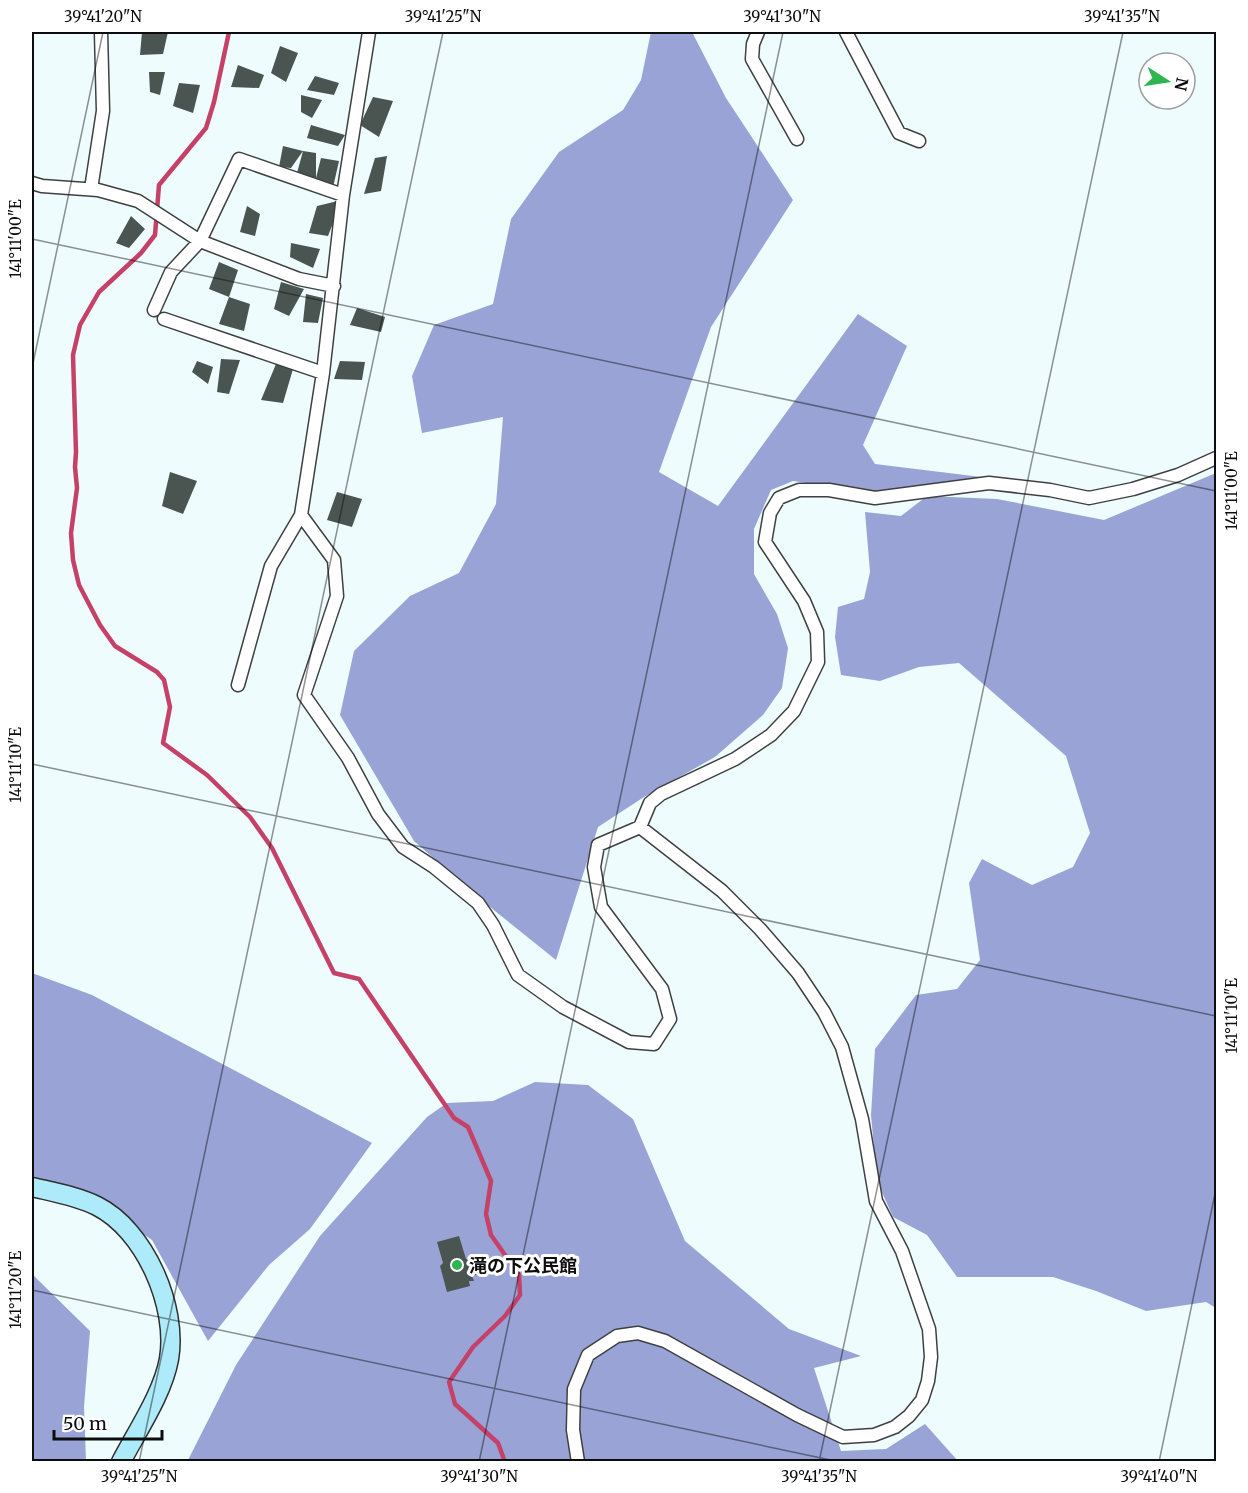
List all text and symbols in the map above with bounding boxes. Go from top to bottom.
text: 39°41'20"N [64,7,142,26]
text: 39°41'25"N [405,7,482,26]
text: 39°41'30"N [743,7,821,26]
text: 39°41'35"N [1084,7,1160,26]
north arrow [1137,51,1197,111]
text: N [1171,76,1193,93]
text: 141°11'00"E [6,199,25,278]
text: 141°11'00"E [1222,451,1241,530]
text: 141°11'10"E [6,727,25,803]
text: 141°11'10"E [1222,978,1241,1054]
text: 141°11'20"E [6,1250,25,1329]
place label: 滝の下公民館 [469,1254,577,1277]
marker: 滝の下公民館 [450,1258,464,1272]
scale bar [54,1403,162,1441]
text: 50 m [63,1412,107,1435]
text: 39°41'25"N [101,1467,178,1486]
text: 39°41'30"N [440,1467,518,1486]
text: 39°41'35"N [781,1467,857,1486]
text: 39°41'40"N [1121,1467,1198,1486]

